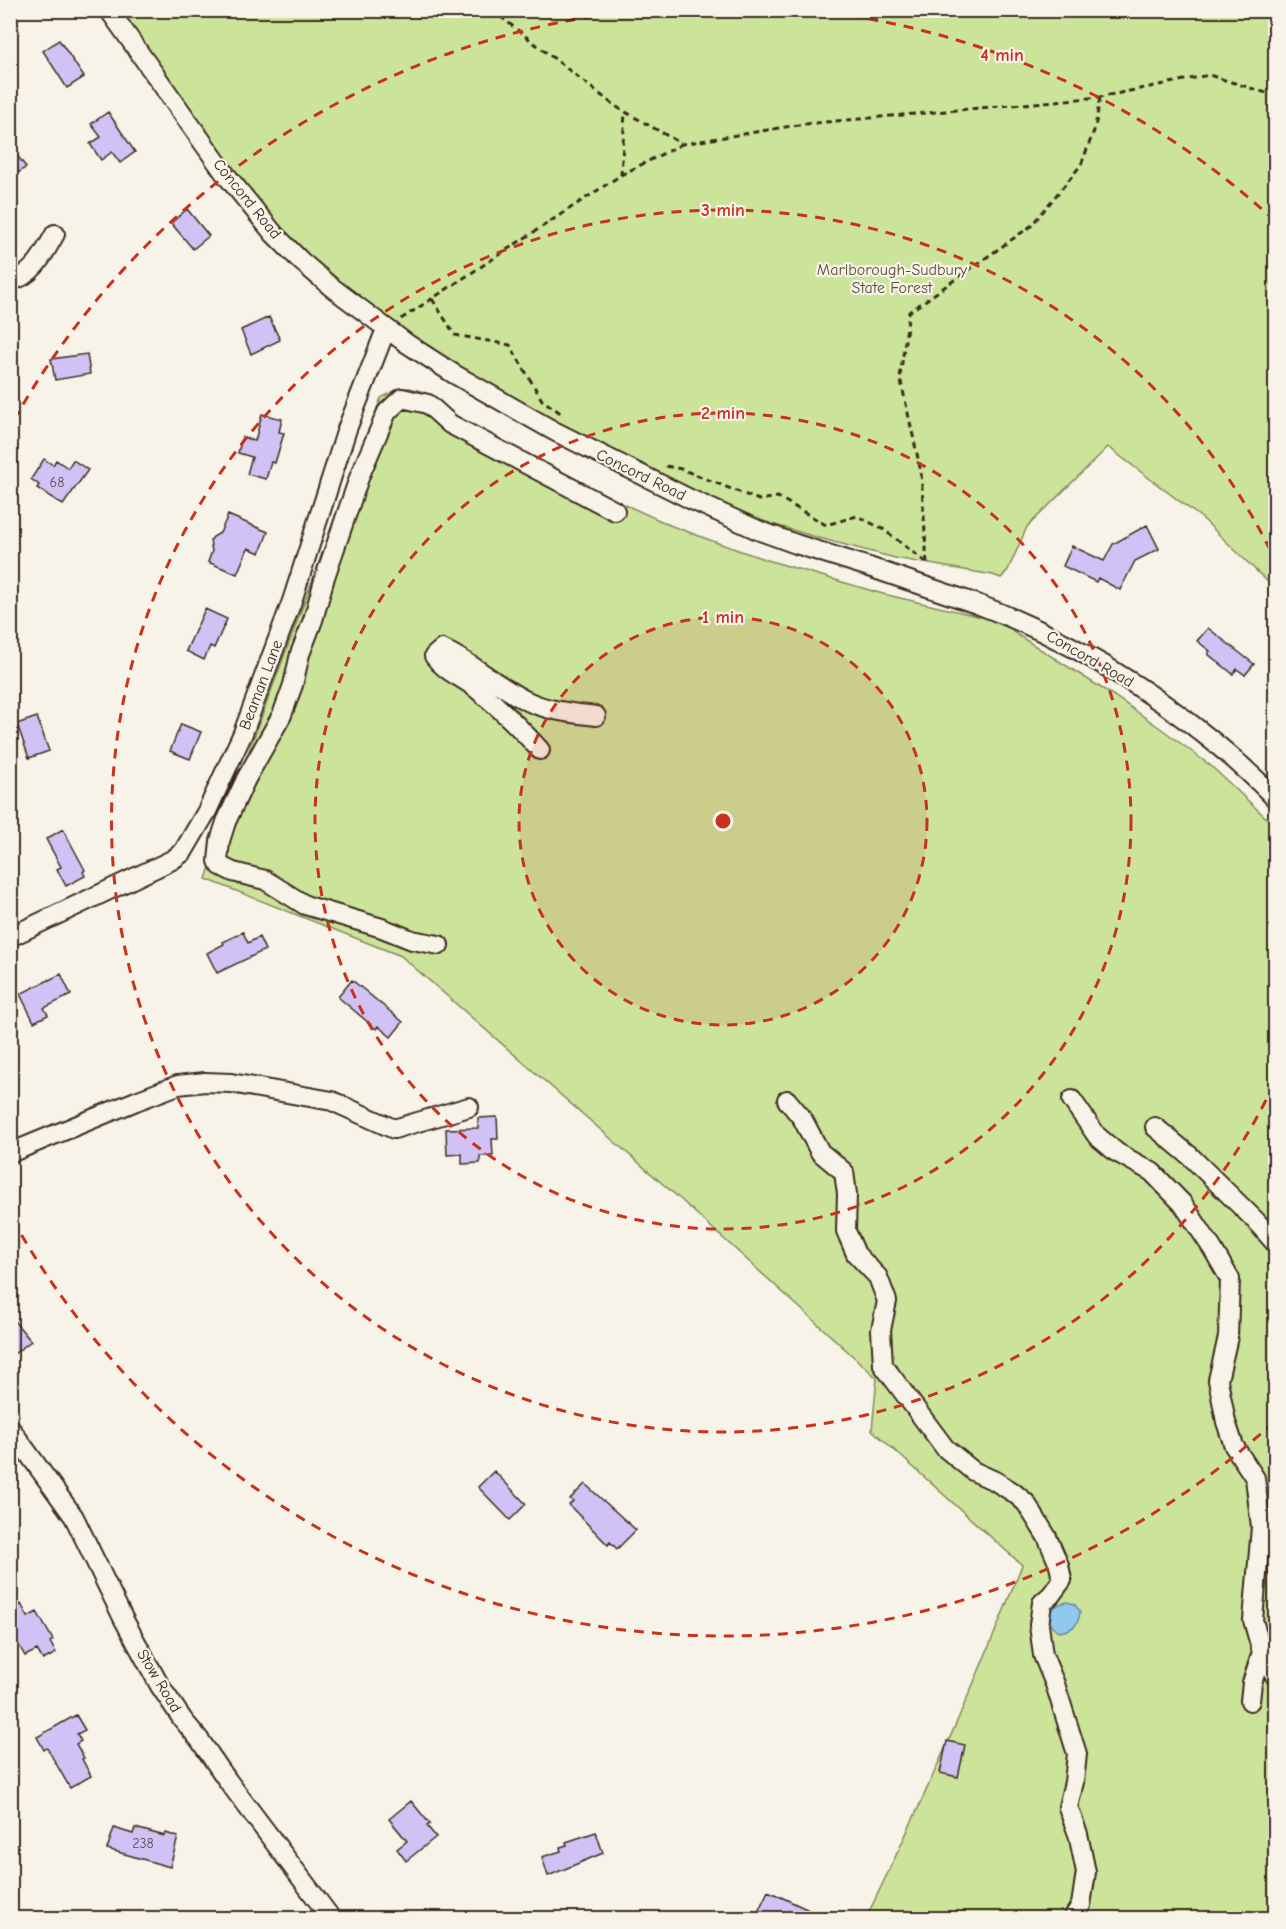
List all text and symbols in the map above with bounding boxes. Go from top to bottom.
text: 4 min [980,45,1024,66]
street label: Concord Road [209,155,285,243]
text: 3 min [701,200,745,221]
park label: Marlborough-Sudbury State Forest [817,261,968,297]
text: 2 min [701,403,745,424]
street label: Concord Road [593,446,689,504]
house number: 68 [50,474,64,491]
text: 1 min [702,607,744,628]
street label: Concord Road [1043,627,1137,691]
street label: Beaman Lane [236,638,286,732]
centre of rings [713,811,733,831]
street label: Stow Road [133,1646,185,1716]
house number: 238 [132,1835,154,1852]

